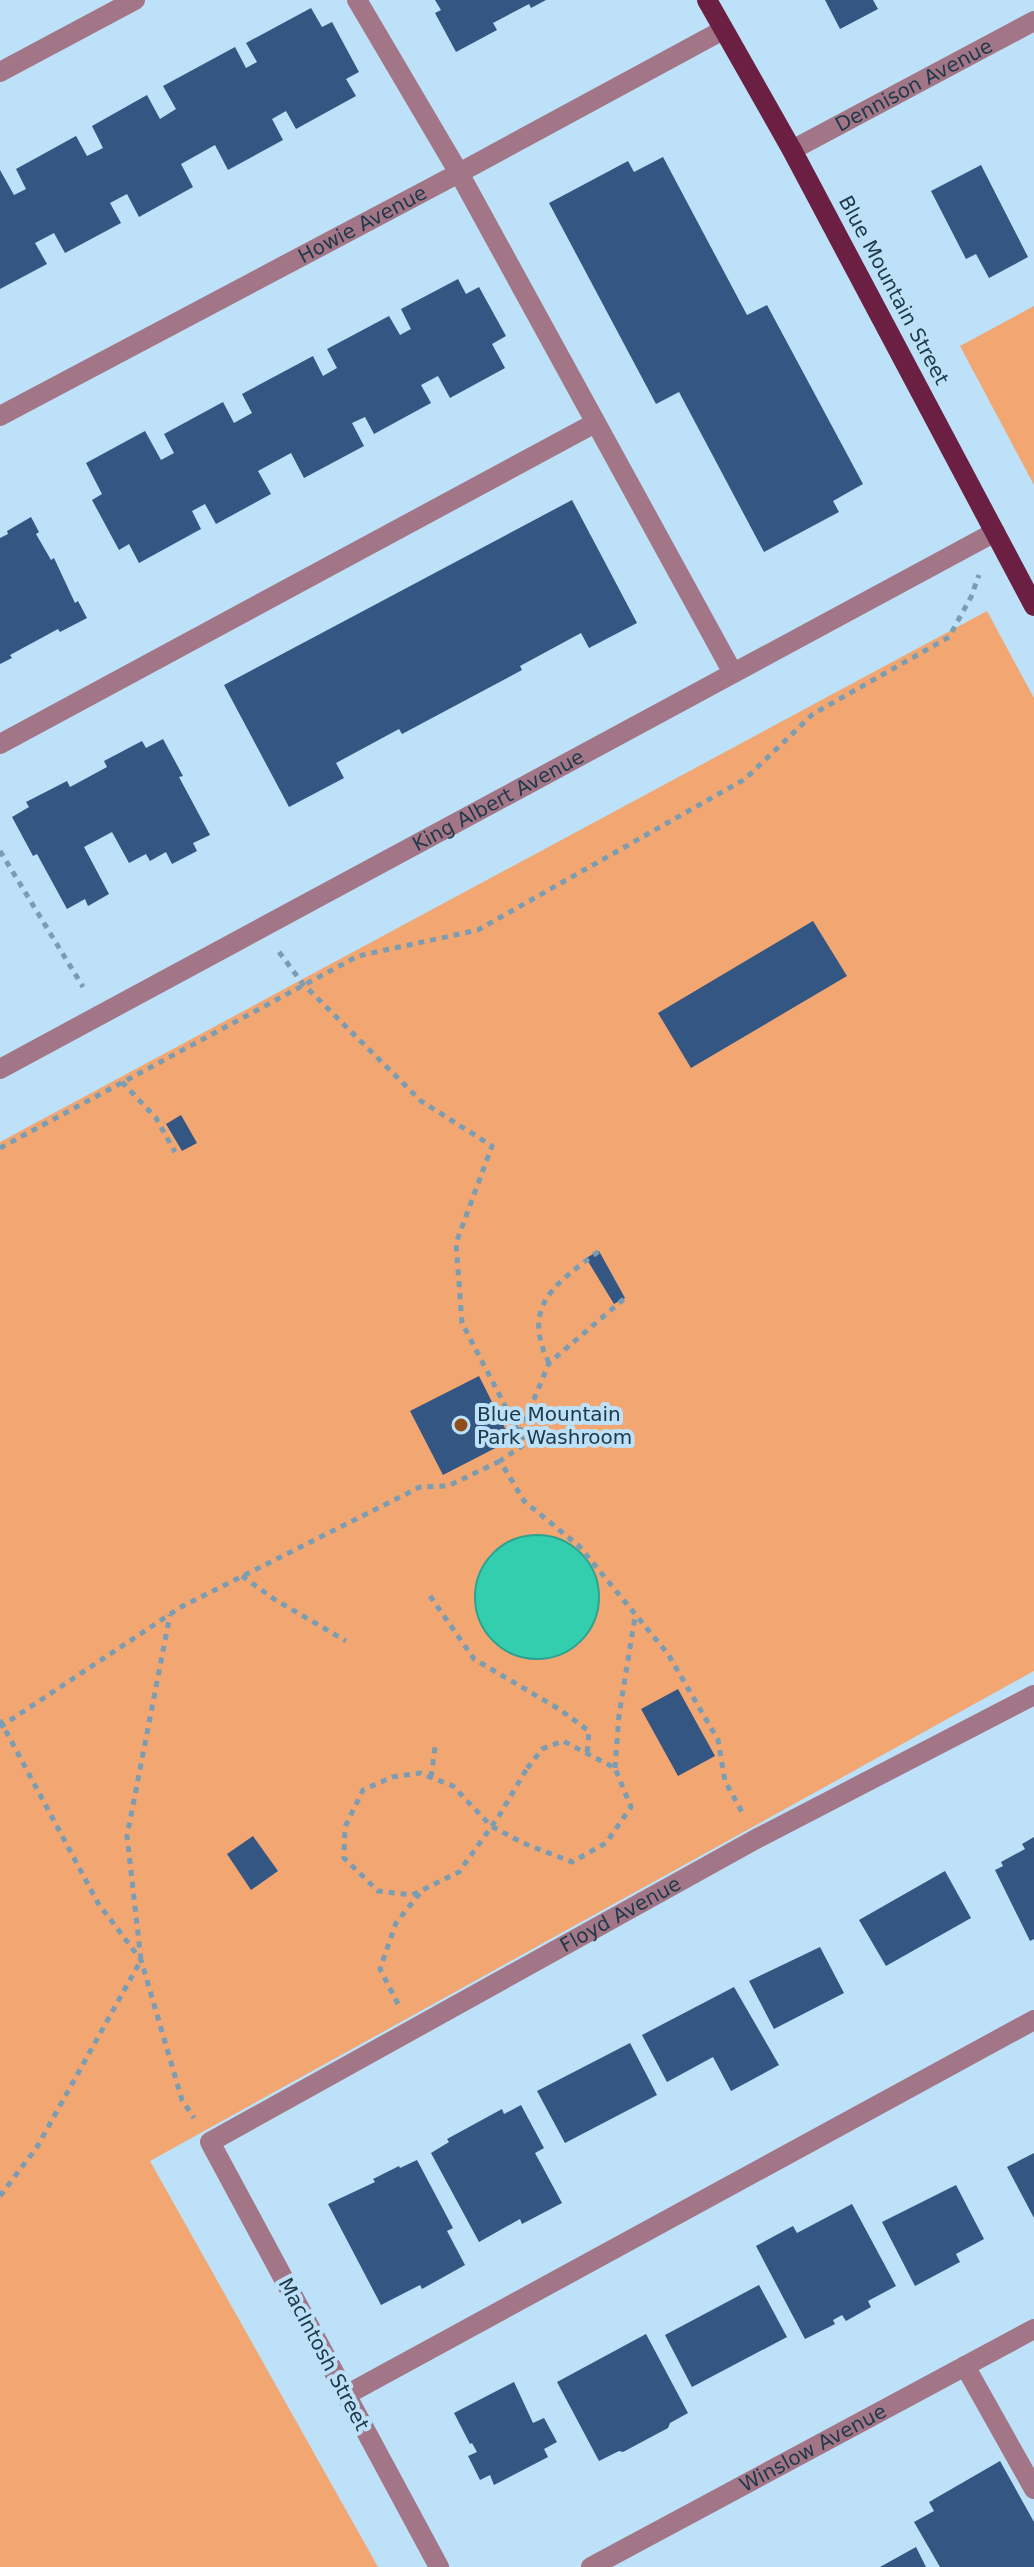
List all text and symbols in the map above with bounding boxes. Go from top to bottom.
street label: Dennison Avenue [831,33,997,137]
street label: Howie Avenue [294,180,431,268]
street label: Blue Mountain Street [834,191,954,389]
street label: King Albert Avenue [408,744,588,856]
place label: Blue Mountain Park Washroom [477,1402,632,1449]
marker: Blue Mountain Park Washroom [452,1416,470,1434]
street label: Floyd Avenue [556,1871,685,1957]
street label: MacIntosh Street [274,2274,374,2435]
street label: Winslow Avenue [736,2399,890,2497]

